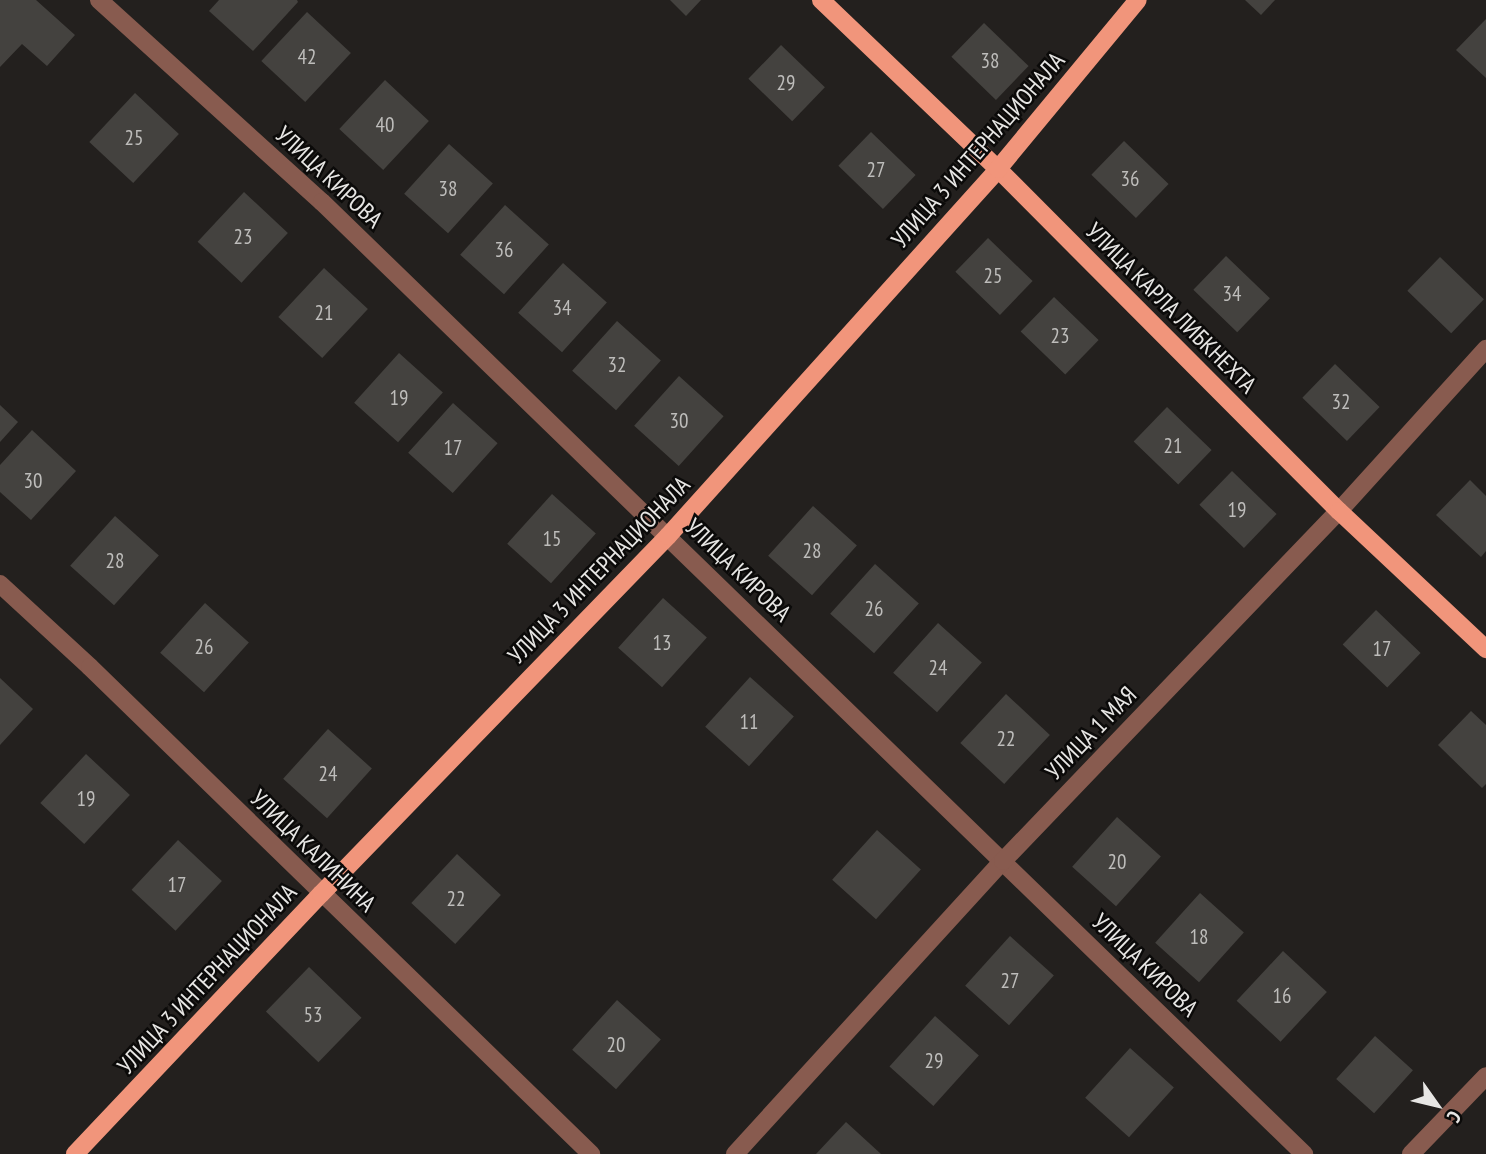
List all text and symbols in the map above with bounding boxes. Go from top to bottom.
house number: 42 [298,44,316,70]
street label: УЛИЦА 3 ИНТЕРНАЦИОНАЛА [885,46,1071,254]
house number: 38 [981,48,999,74]
house number: 29 [777,70,795,96]
house number: 40 [376,112,394,138]
street label: УЛИЦА КИРОВА [269,120,389,234]
house number: 25 [125,125,143,151]
house number: 27 [867,157,885,183]
house number: 36 [1121,166,1139,192]
house number: 38 [439,176,457,202]
street label: УЛИЦА КАРЛА ЛИБКНЕХТА [1079,216,1263,400]
house number: 23 [234,224,252,250]
house number: 36 [495,237,513,263]
house number: 25 [984,263,1002,289]
house number: 34 [1223,281,1241,307]
house number: 34 [553,295,571,321]
house number: 21 [315,300,333,326]
house number: 23 [1051,323,1069,349]
house number: 32 [608,352,626,378]
house number: 19 [390,385,408,411]
house number: 32 [1332,389,1350,415]
house number: 30 [670,408,688,434]
house number: 21 [1164,433,1182,459]
house number: 17 [444,435,462,461]
house number: 30 [24,468,42,494]
street label: УЛИЦА 3 ИНТЕРНАЦИОНАЛА [502,470,696,670]
house number: 19 [1228,497,1246,523]
street label: УЛИЦА КИРОВА [679,512,797,628]
house number: 15 [543,526,561,552]
house number: 28 [803,538,821,564]
house number: 28 [106,548,124,574]
house number: 26 [865,596,883,622]
house number: 13 [653,630,671,656]
house number: 26 [195,634,213,660]
house number: 17 [1373,636,1391,662]
house number: 24 [929,655,947,681]
street label: УЛИЦА 1 МАЯ [1039,680,1143,786]
house number: 11 [740,709,758,735]
house number: 22 [997,726,1015,752]
house number: 24 [319,761,337,787]
street label: УЛИЦА КАЛИНИНА [244,784,382,918]
house number: 19 [77,786,95,812]
house number: 20 [1108,849,1126,875]
house number: 17 [168,872,186,898]
street label: УЛИЦА 3 ИНТЕРНАЦИОНАЛА [111,878,303,1080]
house number: 22 [447,886,465,912]
street label: УЛИЦА КИРОВА [1086,907,1204,1023]
house number: 18 [1190,924,1208,950]
house number: 27 [1001,968,1019,994]
house number: 16 [1273,983,1291,1009]
house number: 53 [304,1002,322,1028]
house number: 20 [607,1032,625,1058]
house number: 29 [925,1048,943,1074]
north arrow [1402,1070,1472,1140]
text: С [1442,1106,1467,1127]

